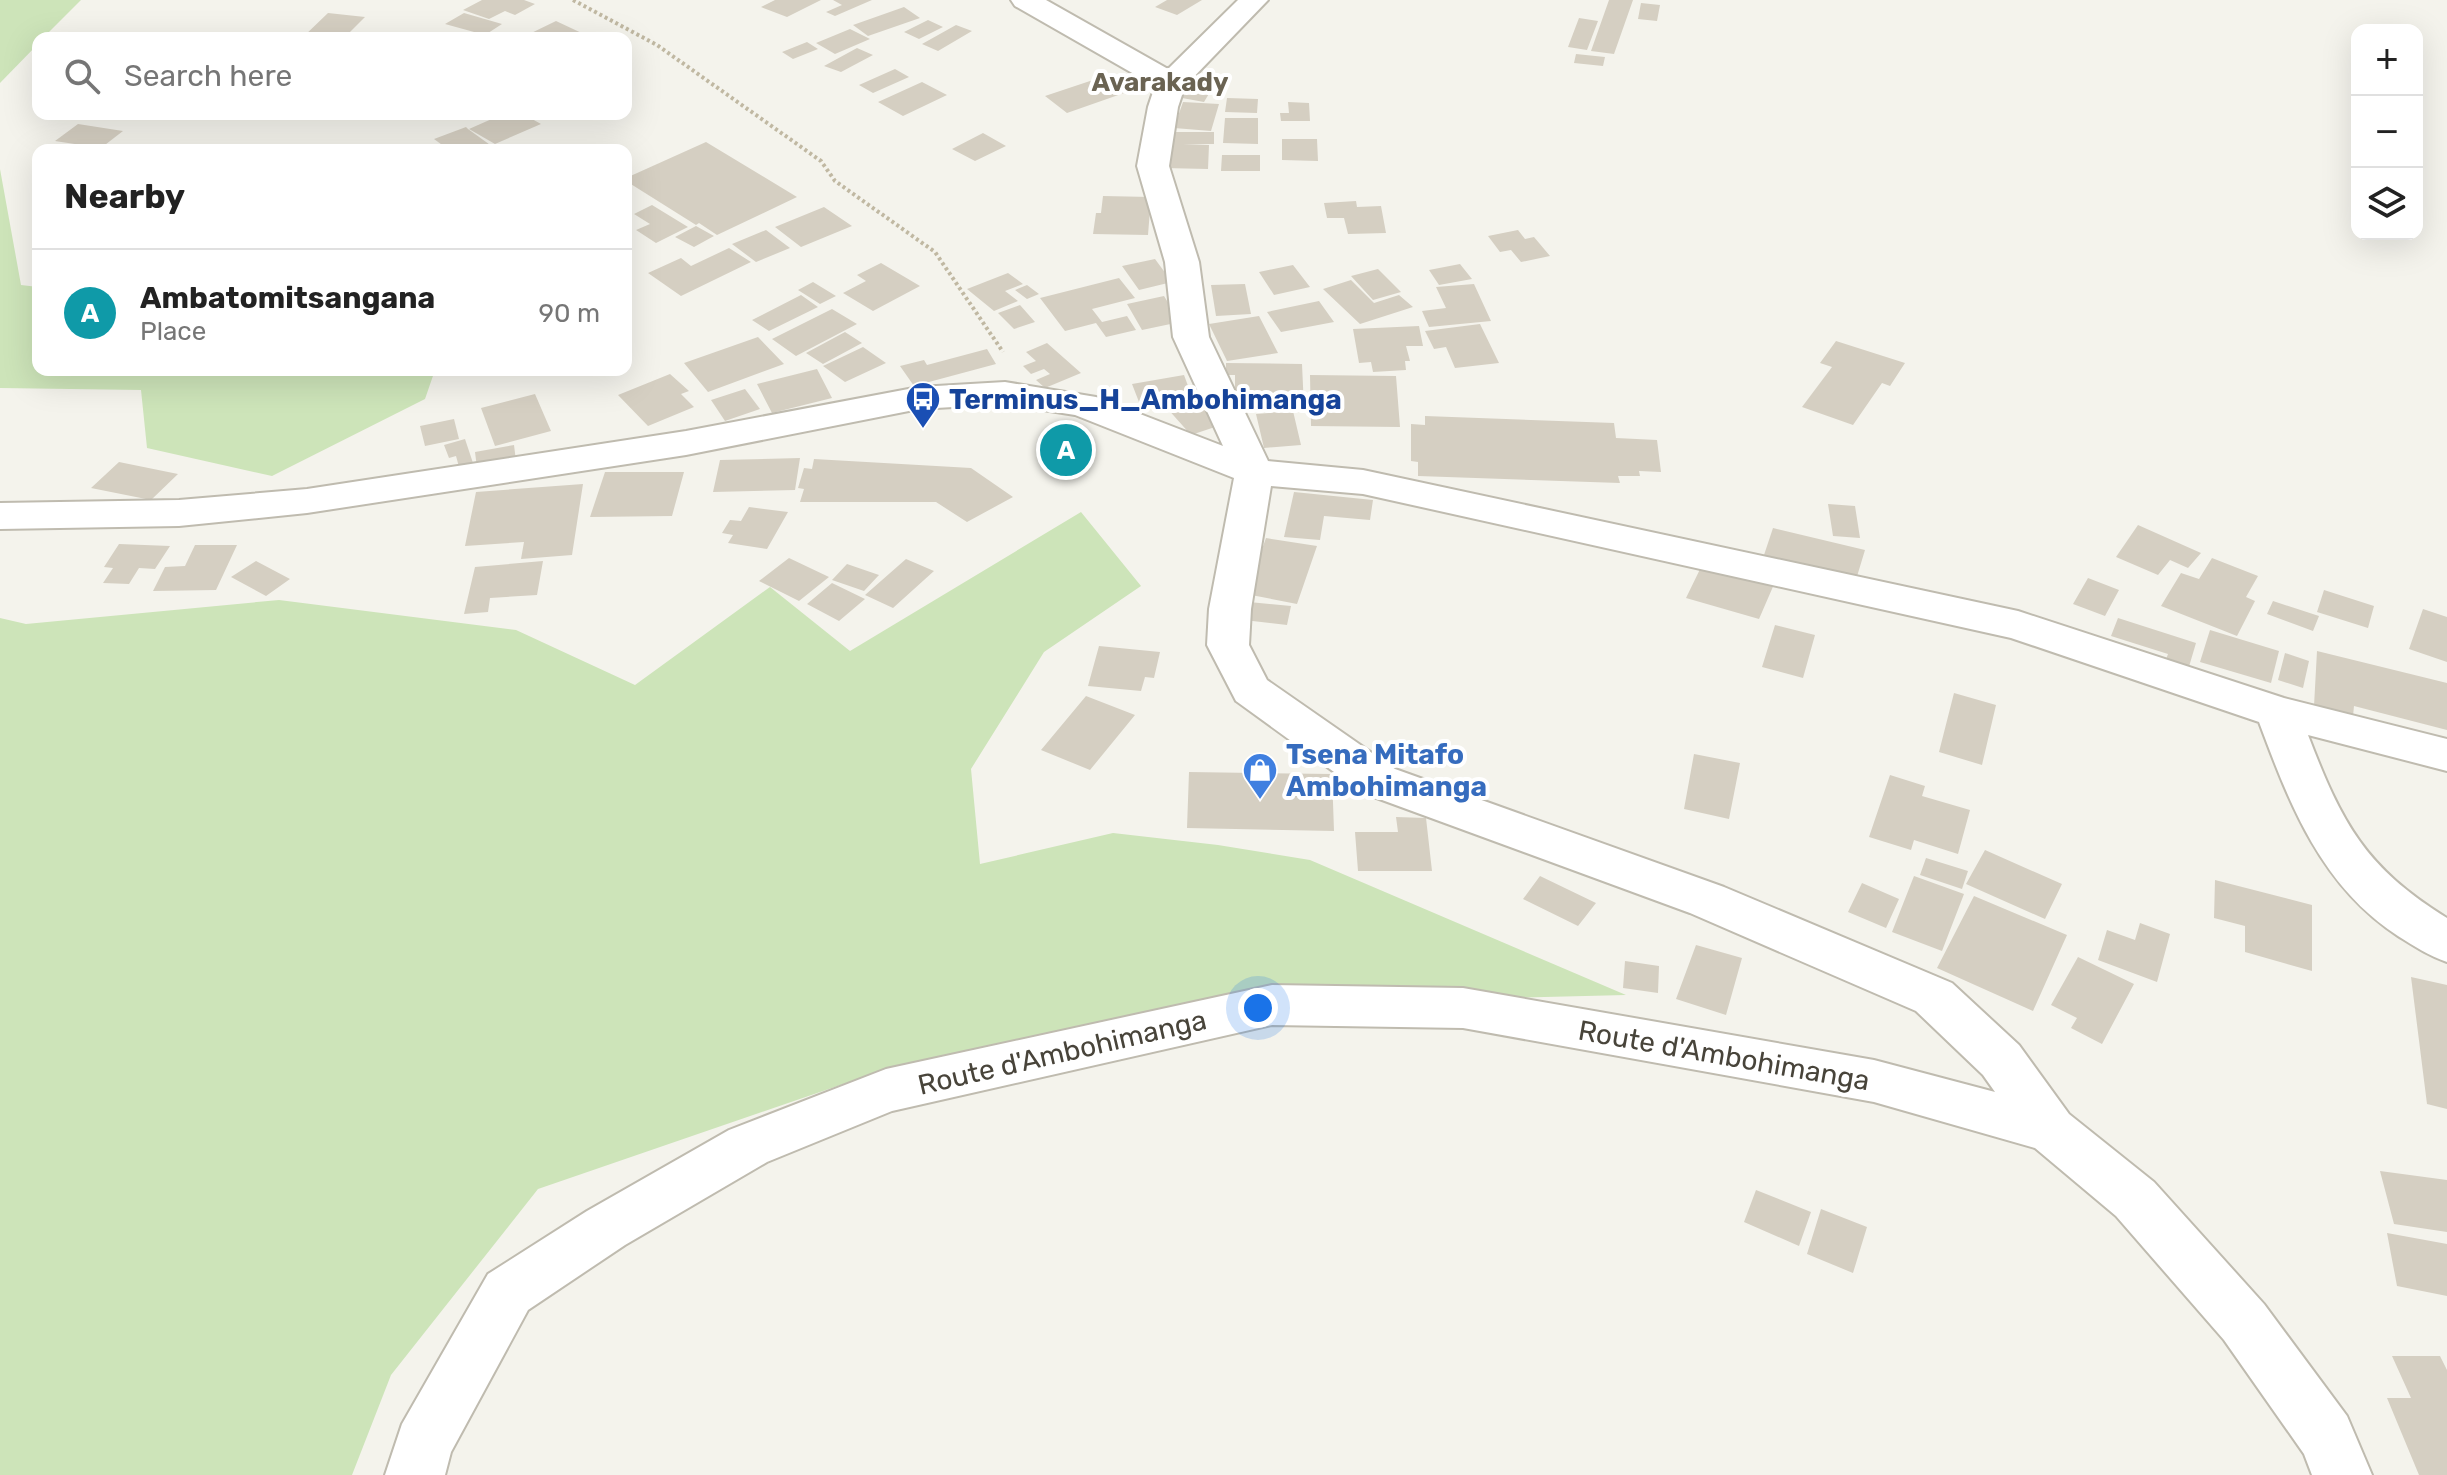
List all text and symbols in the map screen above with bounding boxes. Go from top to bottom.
map controls [2351,24,2423,240]
button: + [2351,24,2423,96]
search box [32,32,632,120]
icon: search [60,54,104,98]
text: Search here [124,58,292,94]
district label: Avarakady [1092,67,1229,98]
button: − [2351,96,2423,168]
button: layers [2351,168,2423,240]
text: Nearby [64,176,185,217]
text: Ambatomitsangana [140,280,435,316]
text: A [81,298,99,329]
text: 90 m [539,298,600,329]
text: Place [140,316,206,347]
bus stop icon: Terminus_H_Ambohimanga [904,380,942,430]
place label: Terminus_H_Ambohimanga [949,383,1342,416]
pin: A [1040,420,1092,480]
place label: Tsena Mitafo Ambohimanga [1286,738,1487,803]
shop icon: Tsena Mitafo Ambohimanga [1241,751,1279,801]
your location [1238,988,1278,1028]
street label: Route d'Ambohimanga [915,1003,1210,1102]
street label: Route d'Ambohimanga [1576,1014,1872,1097]

